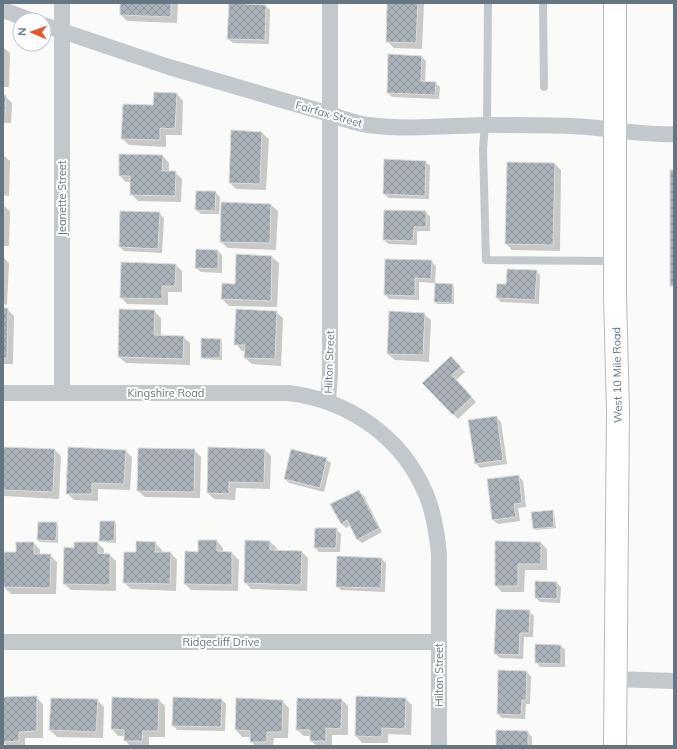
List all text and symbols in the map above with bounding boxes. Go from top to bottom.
north arrow [12,12,52,52]
text: N [15,27,29,36]
street label: Fairfax Street [294,98,364,130]
street label: Jeanette Street [55,160,69,236]
street label: West 10 Mile Road [609,327,625,423]
street label: Hilton Street [321,330,337,394]
street label: Kingshire Road [128,386,204,400]
street label: Ridgecliff Drive [183,635,259,649]
street label: Hilton Street [432,643,446,707]

